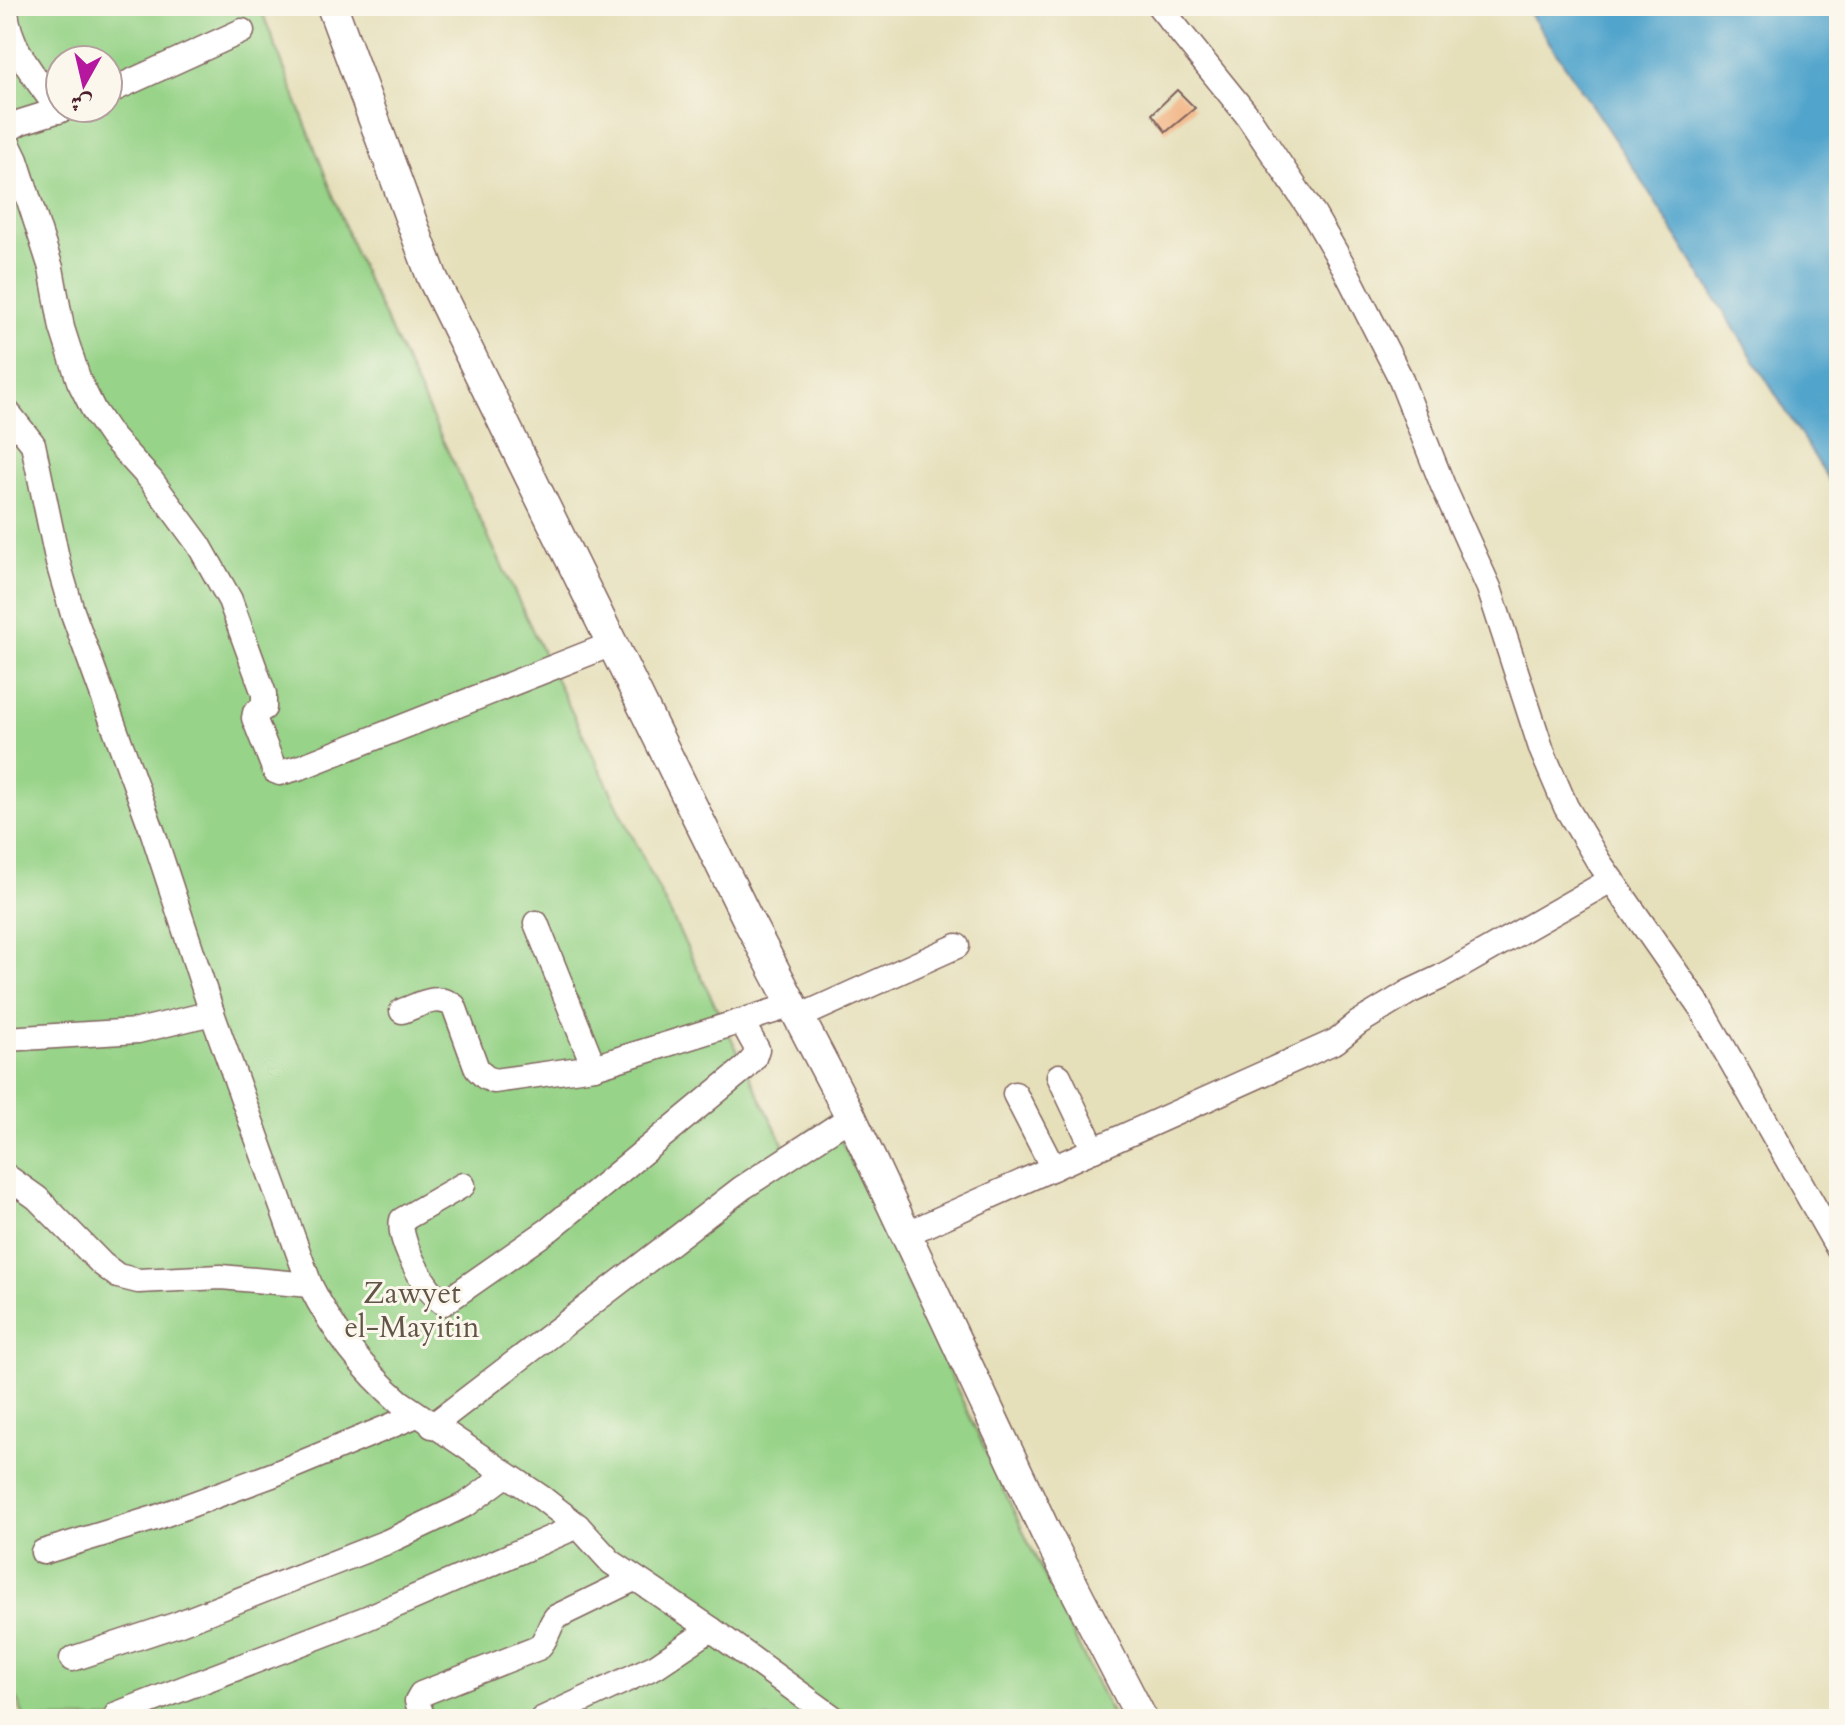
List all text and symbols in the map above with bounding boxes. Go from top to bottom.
north arrow [44,44,124,124]
text: ش [68,86,94,119]
park label: Zawyet el-Mayitin [344,1273,480,1348]

